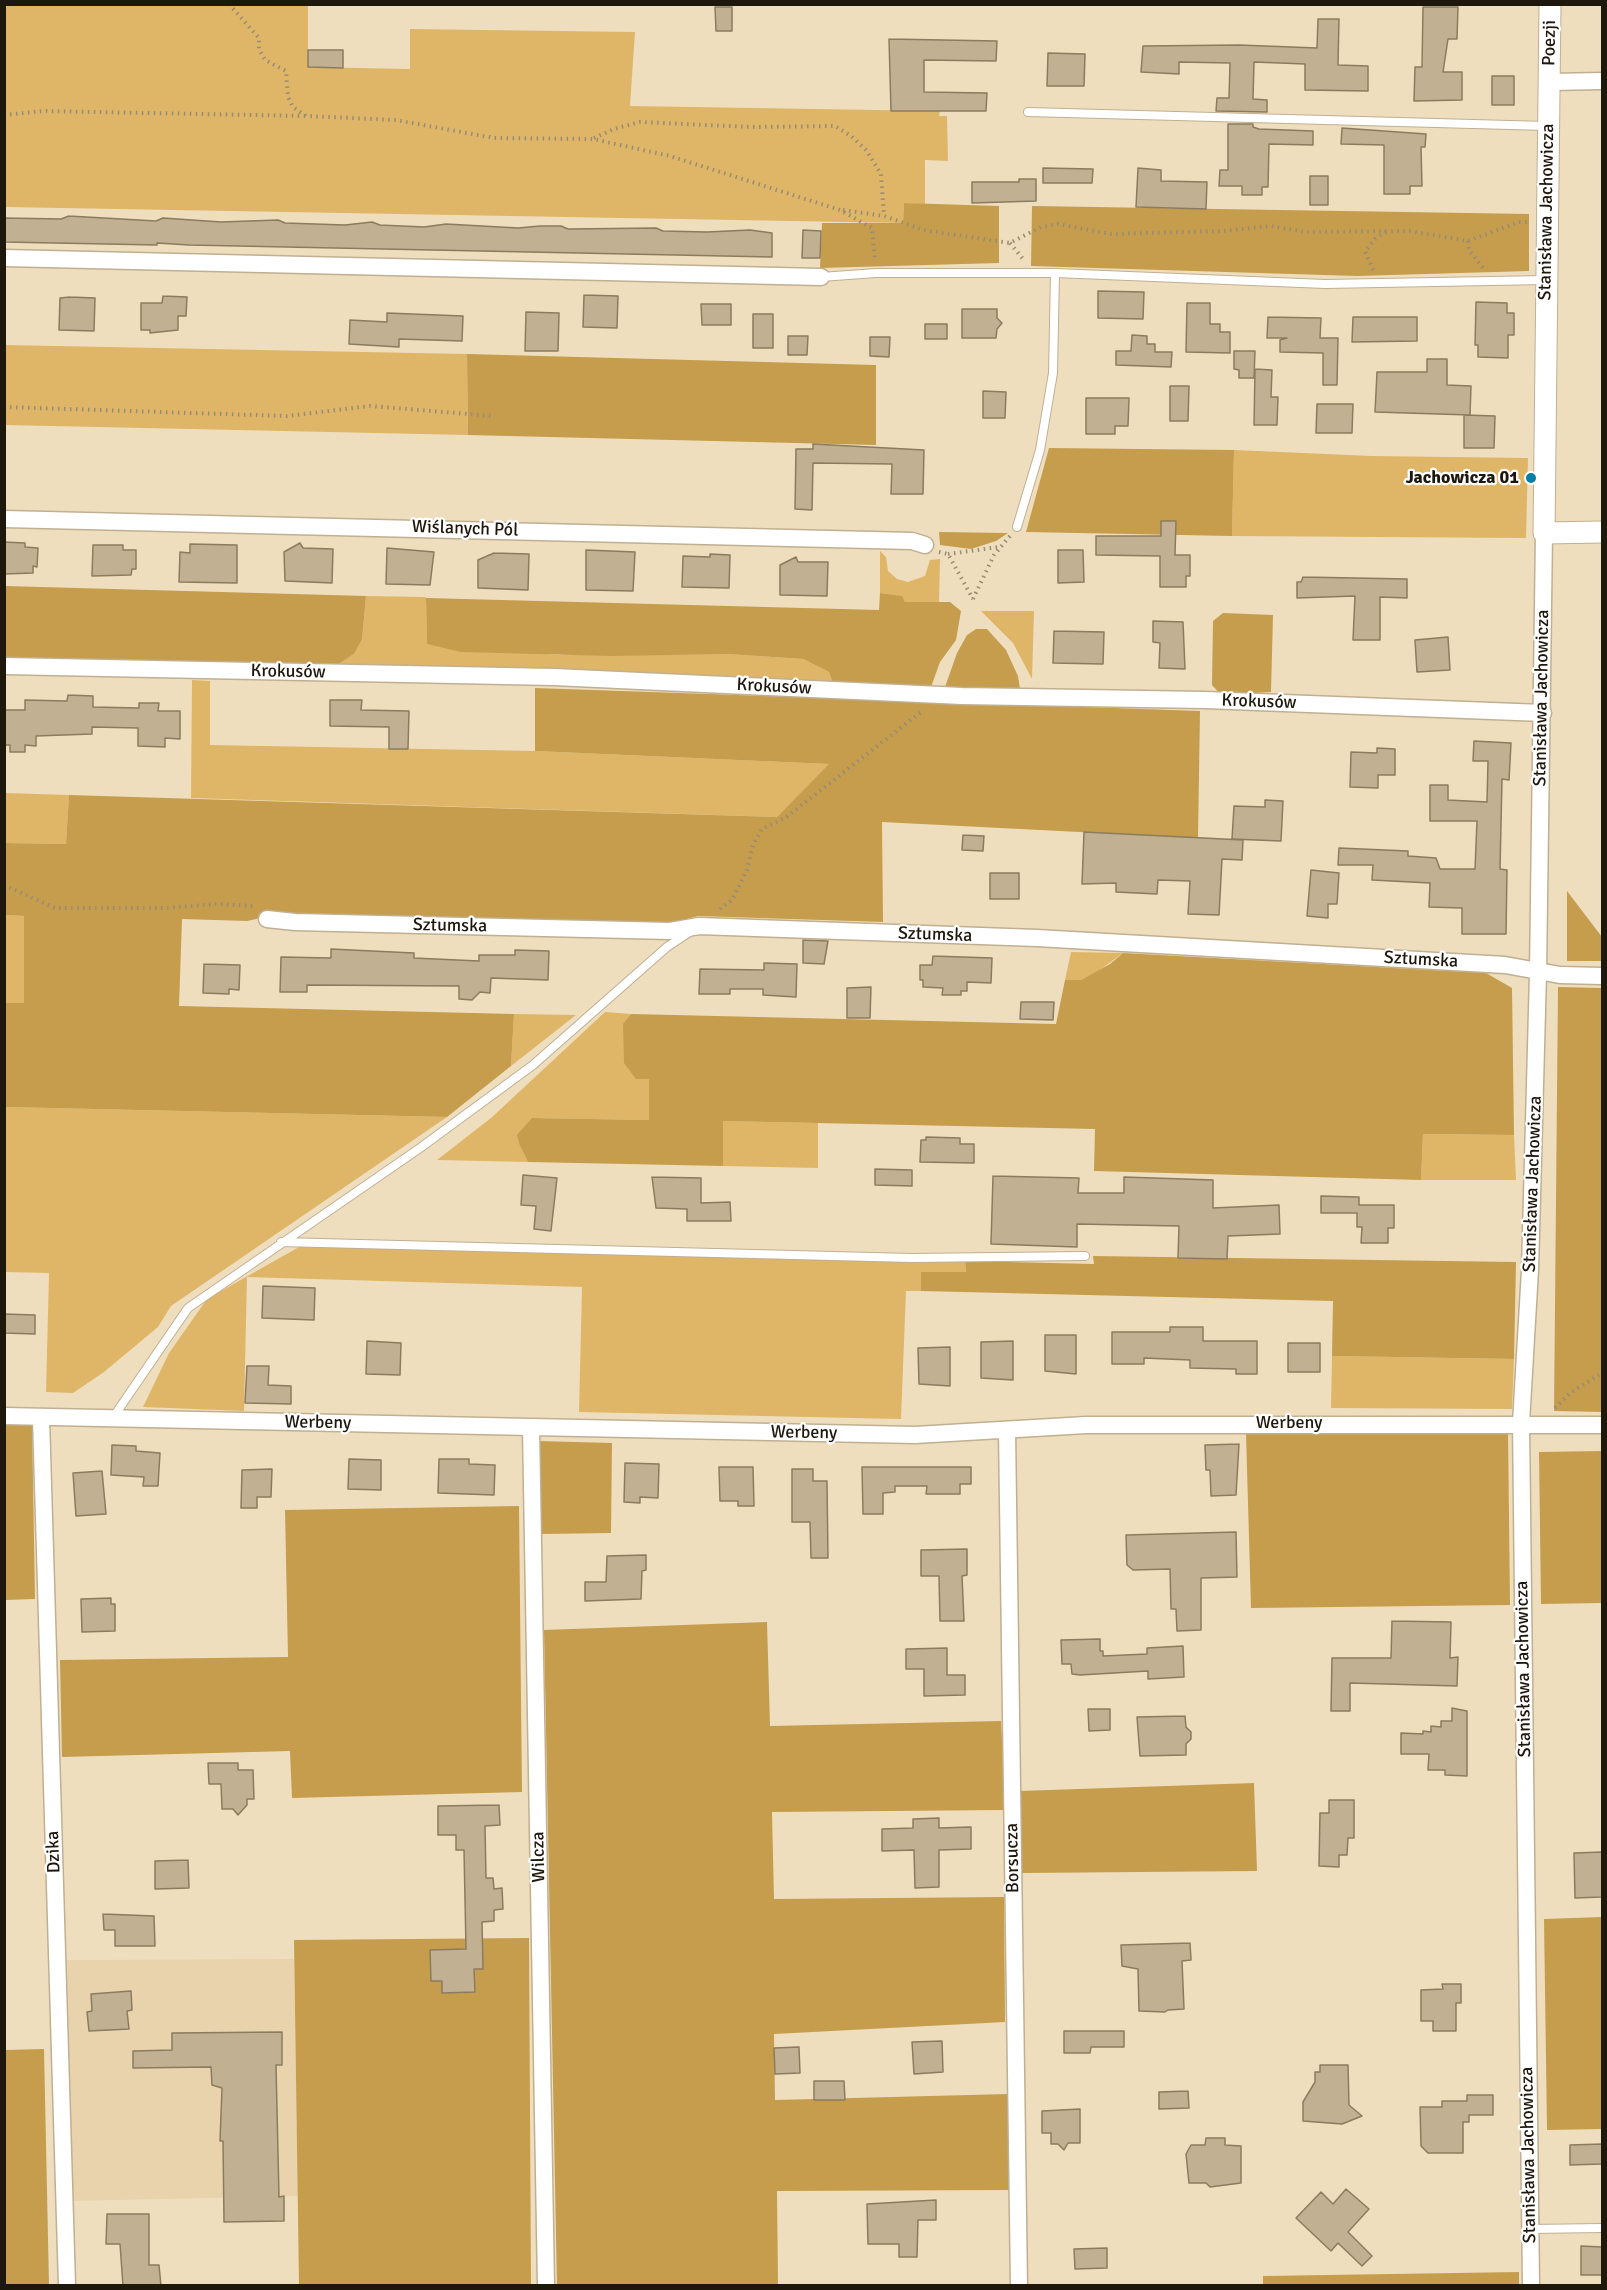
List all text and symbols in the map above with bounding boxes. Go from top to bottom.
street label: Poezji [1539,20,1561,66]
street label: Stanisława Jachowicza [1535,123,1559,301]
place label: Jachowicza 01 [1406,467,1519,489]
marker: Jachowicza 01 [1524,471,1538,485]
street label: Wiślanych Pól [411,516,519,542]
street label: Stanisława Jachowicza [1530,609,1554,787]
street label: Krokusów [250,661,326,683]
street label: Krokusów [736,674,812,700]
street label: Krokusów [1221,690,1297,714]
street label: Sztumska [413,915,487,937]
street label: Sztumska [897,923,973,947]
street label: Sztumska [1383,947,1459,973]
street label: Stanisława Jachowicza [1519,1095,1547,1273]
street label: Werbeny [284,1412,352,1434]
street label: Werbeny [1256,1412,1322,1434]
street label: Werbeny [770,1422,838,1444]
street label: Stanisława Jachowicza [1512,1580,1536,1758]
street label: Borsucza [1002,1823,1024,1893]
street label: Dzika [42,1830,66,1874]
street label: Wilcza [528,1831,550,1883]
street label: Stanisława Jachowicza [1517,2066,1541,2244]

